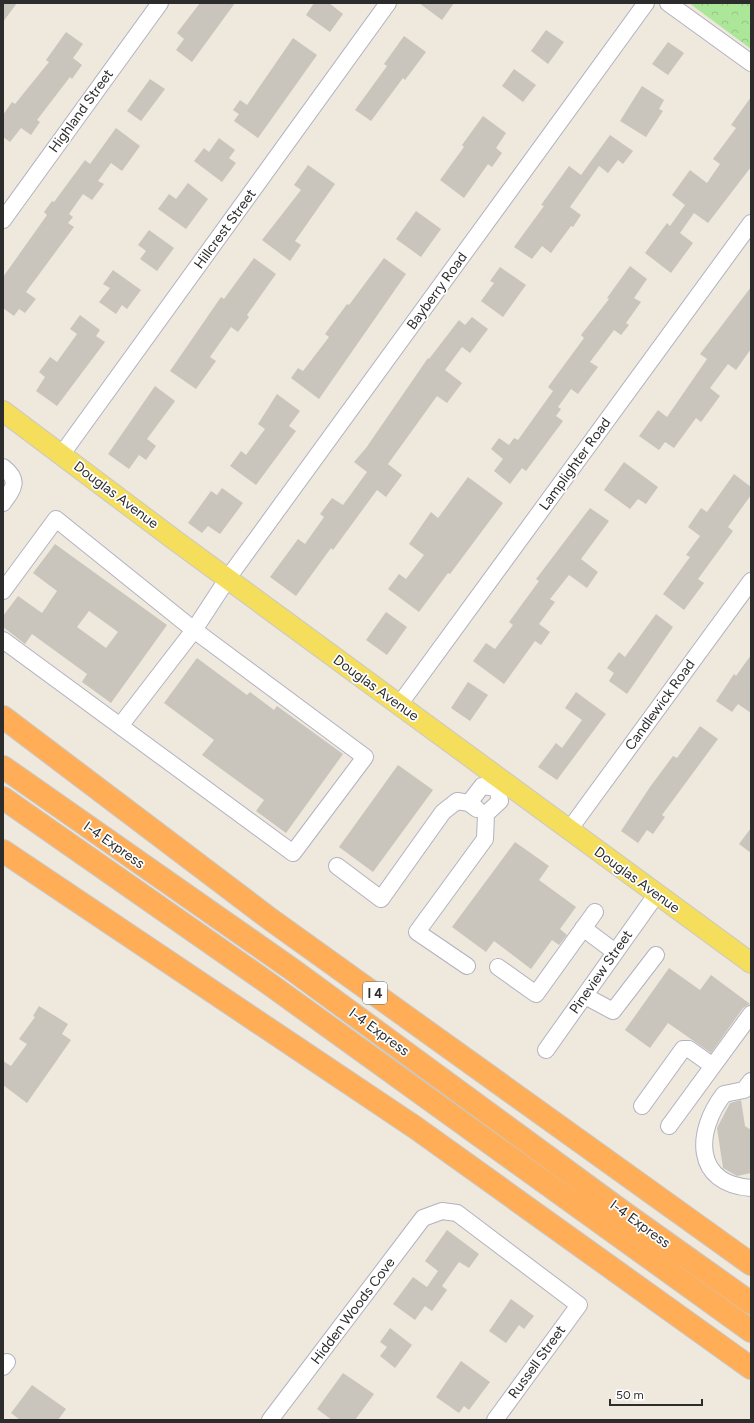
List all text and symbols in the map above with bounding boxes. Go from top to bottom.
street label: Highland Street [45,66,117,156]
street label: Hillcrest Street [190,186,260,272]
street label: Bayberry Road [403,249,471,333]
street label: Lamplighter Road [536,414,614,514]
street label: Douglas Avenue [70,458,162,532]
street label: Douglas Avenue [330,651,422,725]
street label: Candlewick Road [621,656,699,754]
street label: I-4 Express [80,818,148,872]
street label: Douglas Avenue [591,843,683,917]
street label: Pineview Street [566,927,636,1017]
road number: I 4 [363,982,387,1004]
street label: I-4 Express [346,1004,412,1060]
street label: I-4 Express [607,1196,673,1252]
street label: Hidden Woods Cove [307,1254,399,1368]
street label: Russell Street [505,1322,569,1402]
scale bar [610,1381,702,1407]
text: 50 m [616,1388,644,1402]

